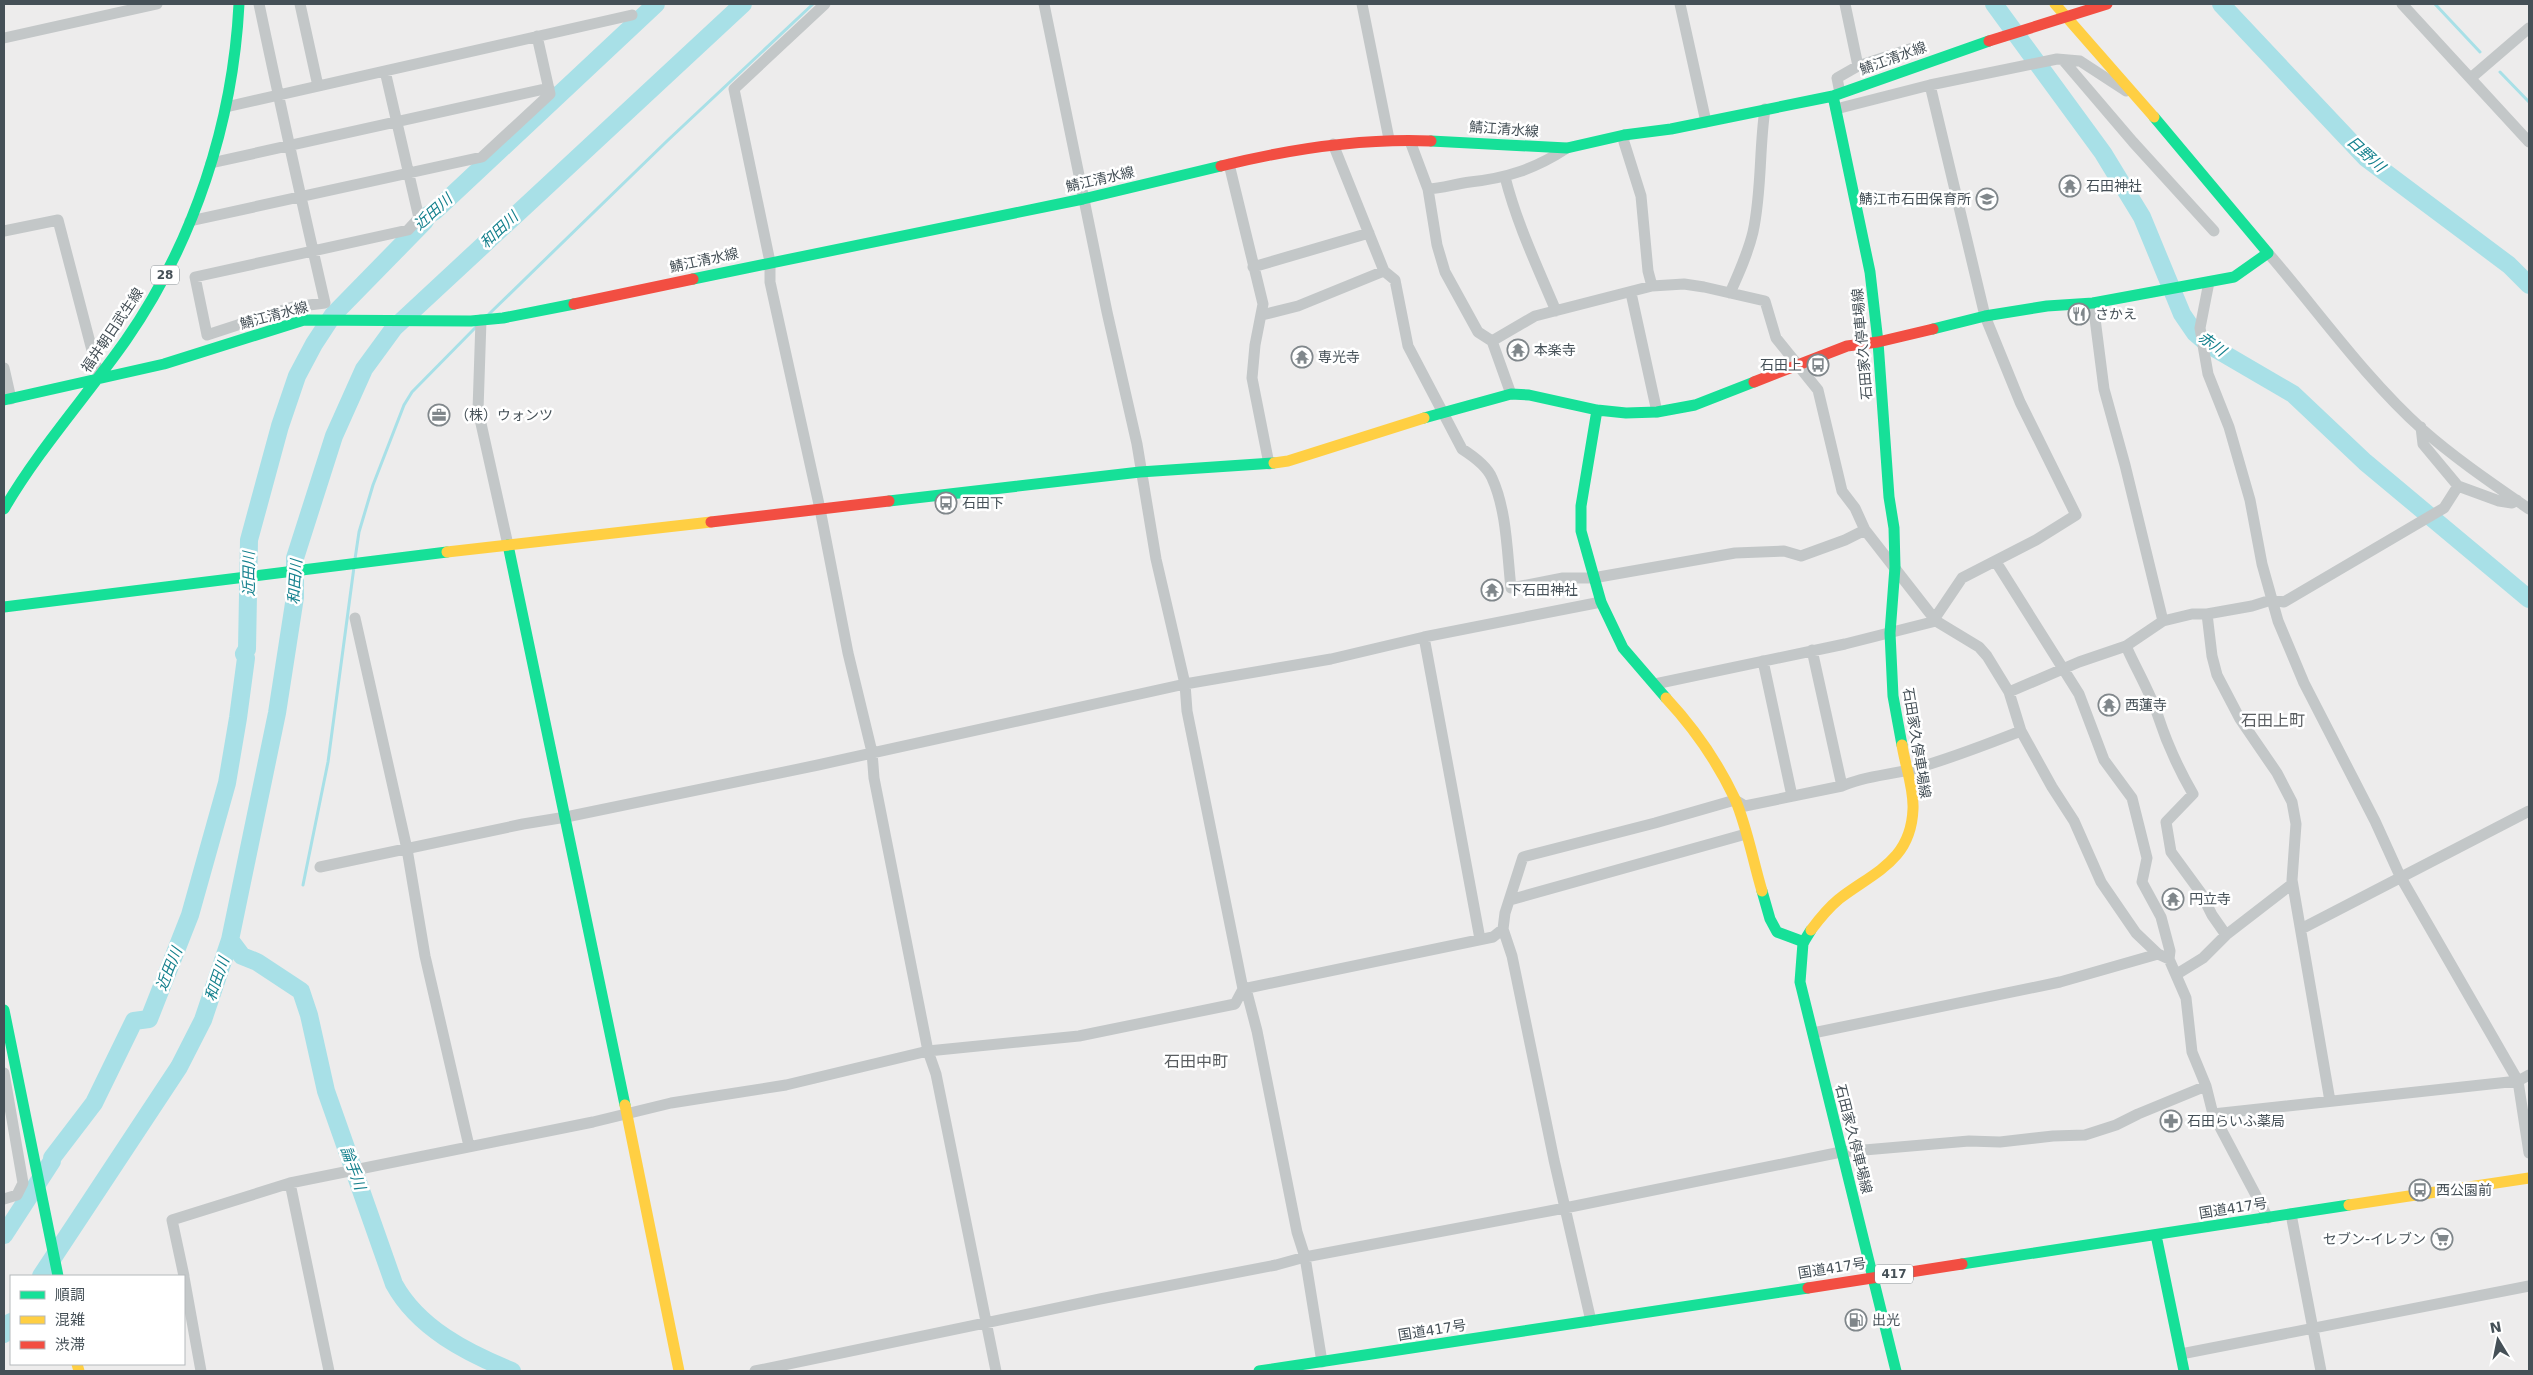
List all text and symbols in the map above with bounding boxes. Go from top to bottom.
street label: 鯖江清水線 [1857,39,1929,77]
street label: 鯖江清水線 [1469,119,1539,139]
water label: 日野川 [2343,132,2390,177]
street label: 鯖江清水線 [1064,163,1136,195]
temple icon: 石田神社 [2058,174,2082,198]
place label: 石田神社 [2086,178,2142,194]
school or university icon: 鯖江市石田保育所 [1975,187,1999,211]
water label: 近田川 [410,189,457,234]
place label: 鯖江市石田保育所 [1859,191,1971,207]
water label: 和田川 [476,207,523,252]
street label: 鯖江清水線 [668,245,740,275]
road number: 28 [151,266,179,284]
street label: 福井朝日武生線 [78,285,146,375]
street label: 石田家久停車場線 [1849,288,1875,400]
street label: 鯖江清水線 [238,298,310,332]
restaurant icon: さかえ [2067,302,2091,326]
place label: さかえ [2095,306,2137,322]
water label: 赤川 [2195,328,2231,361]
temple icon: 本楽寺 [1506,338,1530,362]
place label: 本楽寺 [1534,342,1576,358]
temple icon: 専光寺 [1290,345,1314,369]
place label: 専光寺 [1318,349,1360,365]
bus stop icon: 石田上 [1806,353,1830,377]
place label: 石田上 [1760,357,1802,373]
office icon: （株）ウォンツ [427,403,451,427]
place label: （株）ウォンツ [455,407,553,423]
bus stop icon: 石田下 [934,491,958,515]
place label: 石田下 [962,495,1004,511]
water label: 近田川 [240,550,258,597]
water label: 和田川 [284,557,306,605]
temple icon: 下石田神社 [1480,578,1504,602]
place label: 下石田神社 [1508,582,1578,598]
street label: 石田家久停車場線 [1900,686,1934,800]
temple icon: 西蓮寺 [2097,693,2121,717]
place label: 西蓮寺 [2125,697,2167,713]
district label: 石田上町 [2241,711,2305,730]
temple icon: 円立寺 [2161,887,2185,911]
place label: 円立寺 [2189,891,2231,907]
water label: 近田川 [152,943,187,993]
water label: 和田川 [201,953,233,1003]
district label: 石田中町 [1164,1052,1228,1071]
street label: 石田家久停車場線 [1833,1083,1875,1195]
pharmacy icon: 石田らいふ薬局 [2159,1109,2183,1133]
place label: 石田らいふ薬局 [2187,1113,2285,1129]
water label: 論手川 [337,1144,370,1194]
bus stop icon: 西公園前 [2408,1178,2432,1202]
place label: 西公園前 [2436,1182,2492,1198]
street label: 国道417号 [2198,1195,2268,1221]
supermarket icon: セブン-イレブン [2430,1227,2454,1251]
place label: セブン-イレブン [2323,1231,2426,1247]
street label: 国道417号 [1797,1255,1867,1281]
road number: 417 [1875,1264,1913,1284]
legend [10,1275,185,1365]
text: 順調 [55,1286,85,1304]
fuel station icon: 出光 [1844,1308,1868,1332]
text: 混雑 [55,1311,85,1329]
place label: 出光 [1872,1312,1900,1328]
north arrow [2473,1315,2523,1365]
street label: 国道417号 [1397,1317,1467,1343]
text: N [2489,1318,2503,1336]
text: 渋滞 [55,1336,85,1354]

